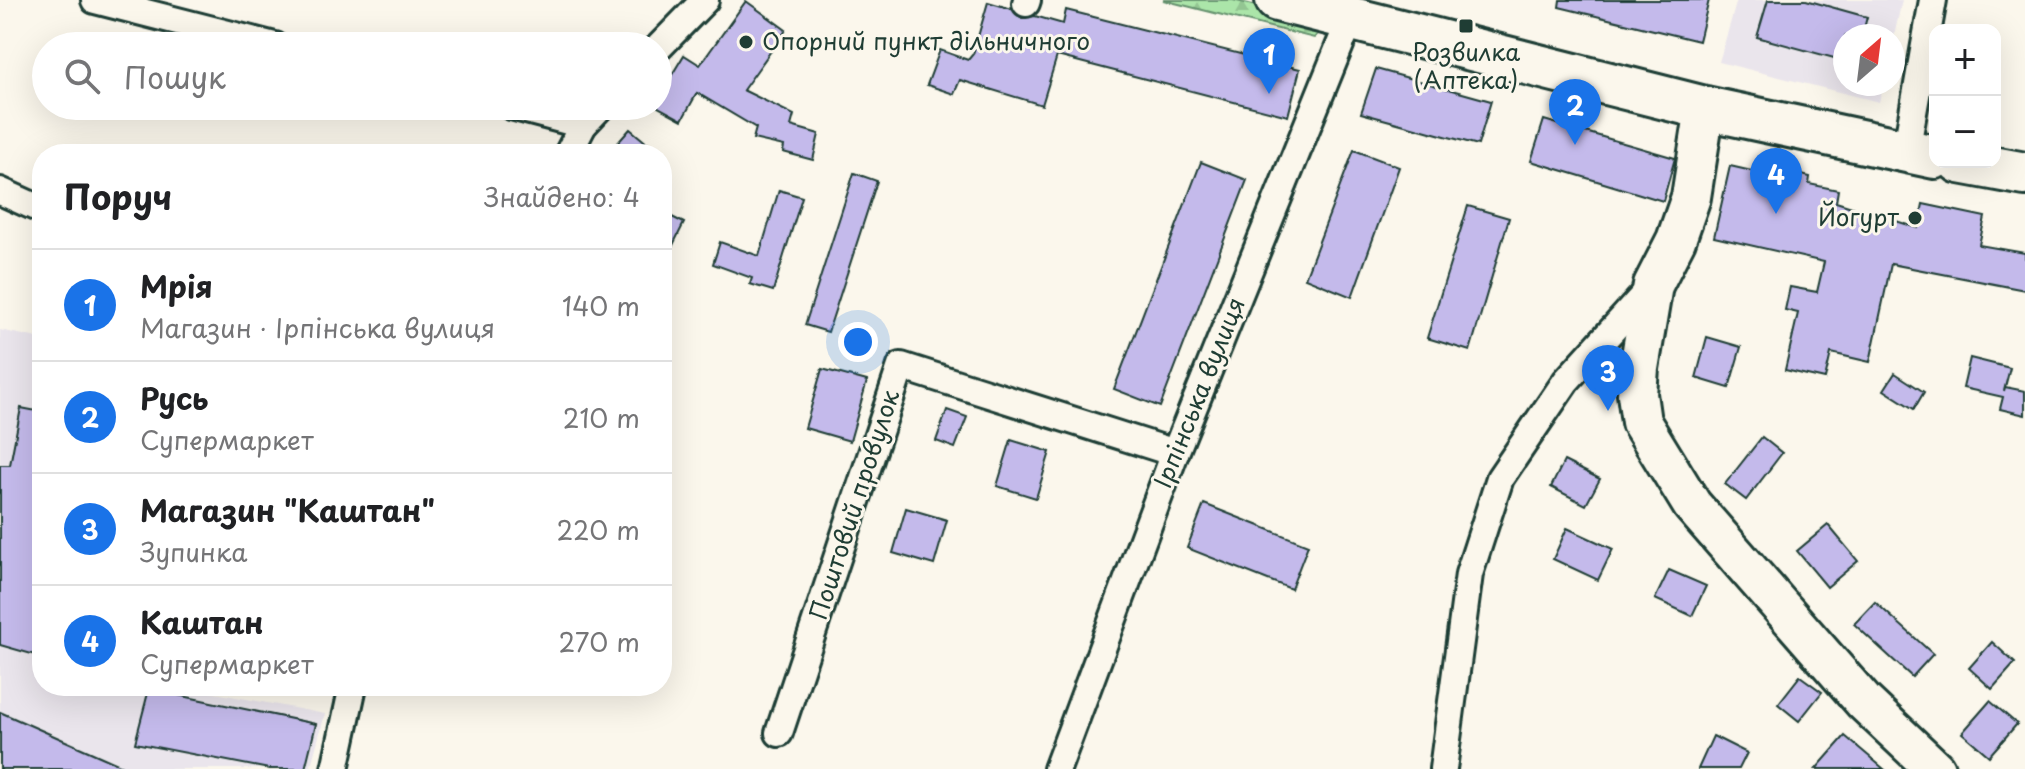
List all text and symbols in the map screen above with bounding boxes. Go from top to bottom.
marker: Розвилка (Аптека) [1457,17,1475,35]
place label: Опорний пункт дільничного [762,22,1090,58]
north arrow [1833,24,1905,96]
map controls [1929,24,2001,168]
button: + [1929,24,2001,96]
pin: 1 [1243,28,1295,94]
search box [32,32,672,120]
marker: Опорний пункт дільничного [737,33,755,51]
place label: Розвилка (Аптека) [1412,33,1520,97]
icon: search [60,54,104,98]
text: Пошук [124,54,226,99]
pin: 2 [1549,79,1601,145]
button: − [1929,96,2001,168]
pin: 4 [1750,148,1802,214]
text: Поруч [64,170,172,222]
text: Знайдено: 4 [484,177,640,216]
place label: Йогурт [1818,198,1899,234]
marker: Йогурт [1906,209,1924,227]
text: Мрія [140,263,213,308]
text: 1 [84,286,96,325]
text: 140 m [562,286,640,325]
street label: Ірпінська вулиця [1143,291,1253,493]
text: Магазин · Ірпінська вулиця [140,308,495,347]
your location [838,322,878,362]
pin: 3 [1582,345,1634,411]
text: Русь [140,375,208,420]
street label: Поштовий провулок [799,384,908,624]
text: 2 [81,398,99,437]
text: 210 m [563,398,640,437]
text: Супермаркет [140,420,314,459]
text: Магазин "Каштан" [140,487,435,532]
text: 3 [81,510,99,549]
text: 220 m [556,510,640,549]
text: Зупинка [140,532,247,571]
text: Каштан [140,599,264,644]
text: 4 [81,622,99,661]
text: 270 m [559,622,640,661]
text: Супермаркет [140,644,314,683]

